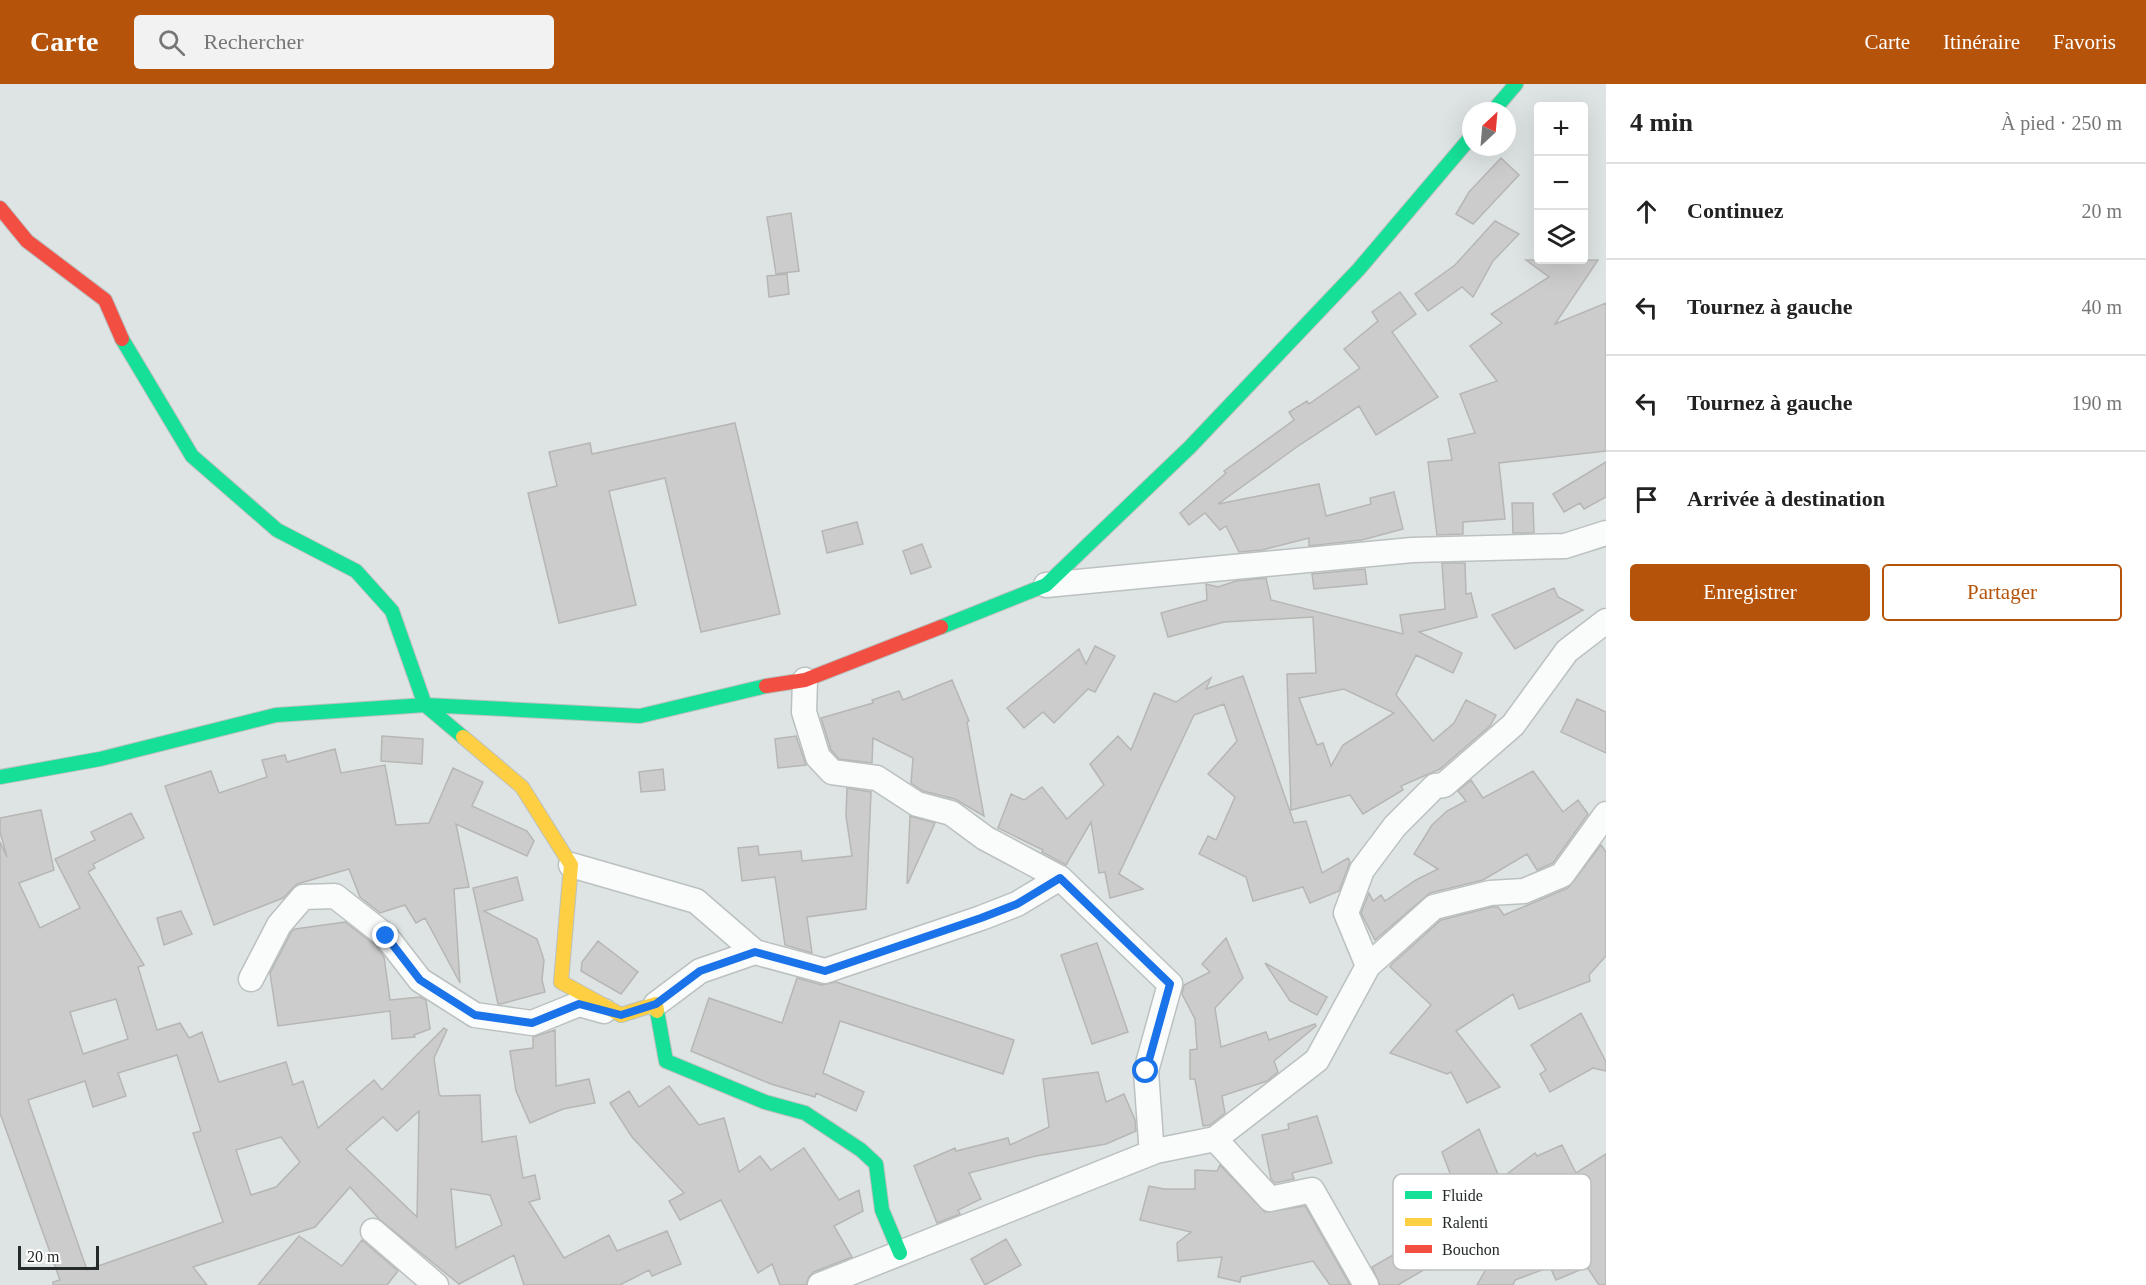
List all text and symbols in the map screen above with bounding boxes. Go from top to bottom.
search box [134,15,554,69]
text: Carte [30,26,98,57]
icon: search [155,26,188,59]
text: Rechercher [203,29,304,54]
text: Carte [1865,30,1910,54]
text: Itinéraire [1943,30,2020,54]
text: Favoris [2053,30,2116,54]
north arrow [1462,102,1516,156]
map controls [1534,102,1588,264]
button: + [1534,102,1588,156]
text: 4 min [1630,108,1693,137]
text: À pied · 250 m [2001,112,2122,134]
button: − [1534,156,1588,210]
icon: ahead [1630,195,1663,228]
text: Continuez [1687,198,1784,223]
text: 20 m [2081,200,2122,222]
button: layers [1534,210,1588,264]
icon: left [1630,291,1663,324]
text: Tournez à gauche [1687,294,1852,319]
text: 40 m [2081,296,2122,318]
icon: left [1630,387,1663,420]
text: Tournez à gauche [1687,390,1852,415]
text: 190 m [2071,392,2122,414]
icon: arrive [1630,483,1663,516]
text: Arrivée à destination [1687,486,1885,511]
button: Enregistrer [1630,564,1870,621]
button: Partager [1882,564,2122,621]
route end [372,922,398,948]
route start [1132,1057,1158,1083]
legend [1393,1174,1591,1270]
text: Fluide [1442,1187,1483,1204]
text: Ralenti [1442,1214,1489,1231]
text: Bouchon [1442,1241,1500,1258]
scale bar [18,1243,99,1270]
text: 20 m [27,1248,59,1265]

